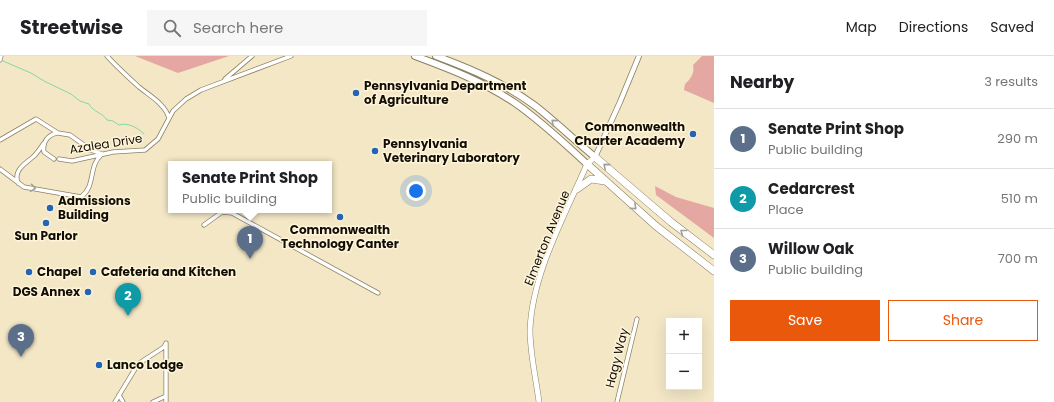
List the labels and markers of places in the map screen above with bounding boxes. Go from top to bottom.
place label: Pennsylvania Department of Agriculture [364,77,526,108]
marker: Pennsylvania Department of Agriculture [351,88,361,98]
place label: Commonwealth Charter Academy [574,118,685,149]
marker: Commonwealth Charter Academy [688,129,698,139]
place label: Pennsylvania Veterinary Laboratory [383,135,520,166]
marker: Pennsylvania Veterinary Laboratory [370,146,380,156]
place label: Admissions Building [58,192,131,223]
marker: Admissions Building [45,203,55,213]
marker: Commonwealth Technology Canter [335,212,345,222]
marker: Sun Parlor [41,218,51,228]
place label: Commonwealth Technology Canter [281,221,399,252]
pin: 1 [237,226,263,259]
place label: Sun Parlor [14,227,78,244]
place label: Chapel [37,263,81,280]
place label: Cafeteria and Kitchen [101,263,236,280]
marker: Chapel [24,267,34,277]
marker: Cafeteria and Kitchen [88,267,98,277]
place label: DGS Annex [13,283,81,300]
pin: 2 [115,283,141,316]
marker: DGS Annex [83,287,93,297]
pin: 3 [8,324,34,357]
place label: Lanco Lodge [107,356,184,373]
marker: Lanco Lodge [94,360,104,370]

